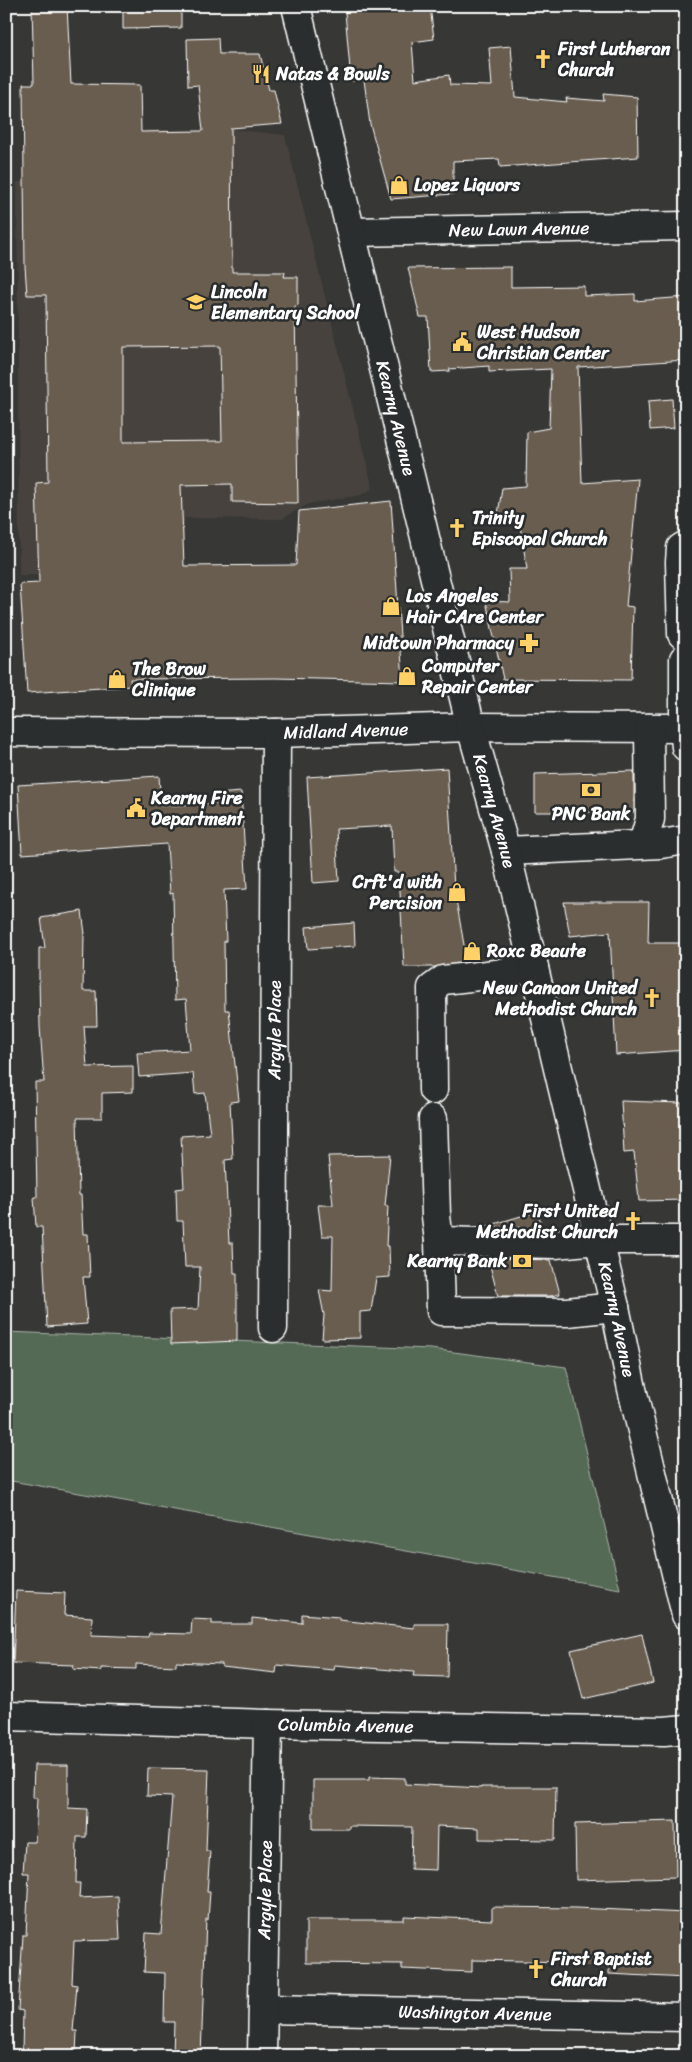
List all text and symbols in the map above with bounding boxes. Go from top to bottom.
place label: First Lutheran Church [557,33,671,86]
church icon: First Lutheran Church [532,48,554,70]
place label: Natas & Bowls [275,58,390,90]
restaurant icon: Natas & Bowls [250,63,272,85]
place label: Lopez Liquors [414,169,521,201]
shop icon: Lopez Liquors [388,174,410,196]
street label: New Lawn Avenue [448,212,590,246]
place label: Lincoln Elementary School [211,276,360,329]
school or university icon: Lincoln Elementary School [185,291,207,313]
place label: West Hudson Christian Center [476,316,610,369]
public building icon: West Hudson Christian Center [451,331,473,353]
street label: Kearny Avenue [367,357,426,479]
place label: Trinity Episcopal Church [472,502,608,555]
church icon: Trinity Episcopal Church [446,517,468,539]
place label: Los Angeles Hair CAre Center [405,580,544,633]
shop icon: Los Angeles Hair CAre Center [380,595,402,617]
place label: Midtown Pharmacy [362,627,515,659]
pharmacy icon: Midtown Pharmacy [518,632,540,654]
place label: Computer Repair Center [421,650,534,703]
place label: The Brow Clinique [131,653,206,706]
shop icon: Computer Repair Center [396,665,418,687]
shop icon: The Brow Clinique [106,668,128,690]
street label: Midland Avenue [283,713,409,749]
street label: Kearny Avenue [463,750,526,872]
bank icon: PNC Bank [580,779,602,801]
place label: Kearny Fire Department [150,782,245,835]
public building icon: Kearny Fire Department [125,797,147,819]
place label: PNC Bank [552,798,631,830]
place label: Crft'd with Percision [352,866,443,919]
shop icon: Crft'd with Percision [446,881,468,903]
place label: Roxc Beaute [486,935,587,967]
shop icon: Roxc Beaute [461,940,483,962]
place label: New Canaan United Methodist Church [482,972,639,1025]
street label: Argyle Place [258,980,291,1081]
church icon: New Canaan United Methodist Church [641,987,663,1009]
place label: First United Methodist Church [475,1195,620,1248]
church icon: First United Methodist Church [622,1210,644,1232]
place label: Kearny Bank [406,1245,507,1277]
bank icon: Kearny Bank [511,1250,533,1272]
street label: Kearny Avenue [589,1258,645,1380]
street label: Columbia Avenue [278,1708,414,1743]
street label: Argyle Place [248,1840,282,1941]
place label: First Baptist Church [550,1943,652,1996]
church icon: First Baptist Church [525,1958,547,1980]
street label: Washington Avenue [398,1996,552,2030]

